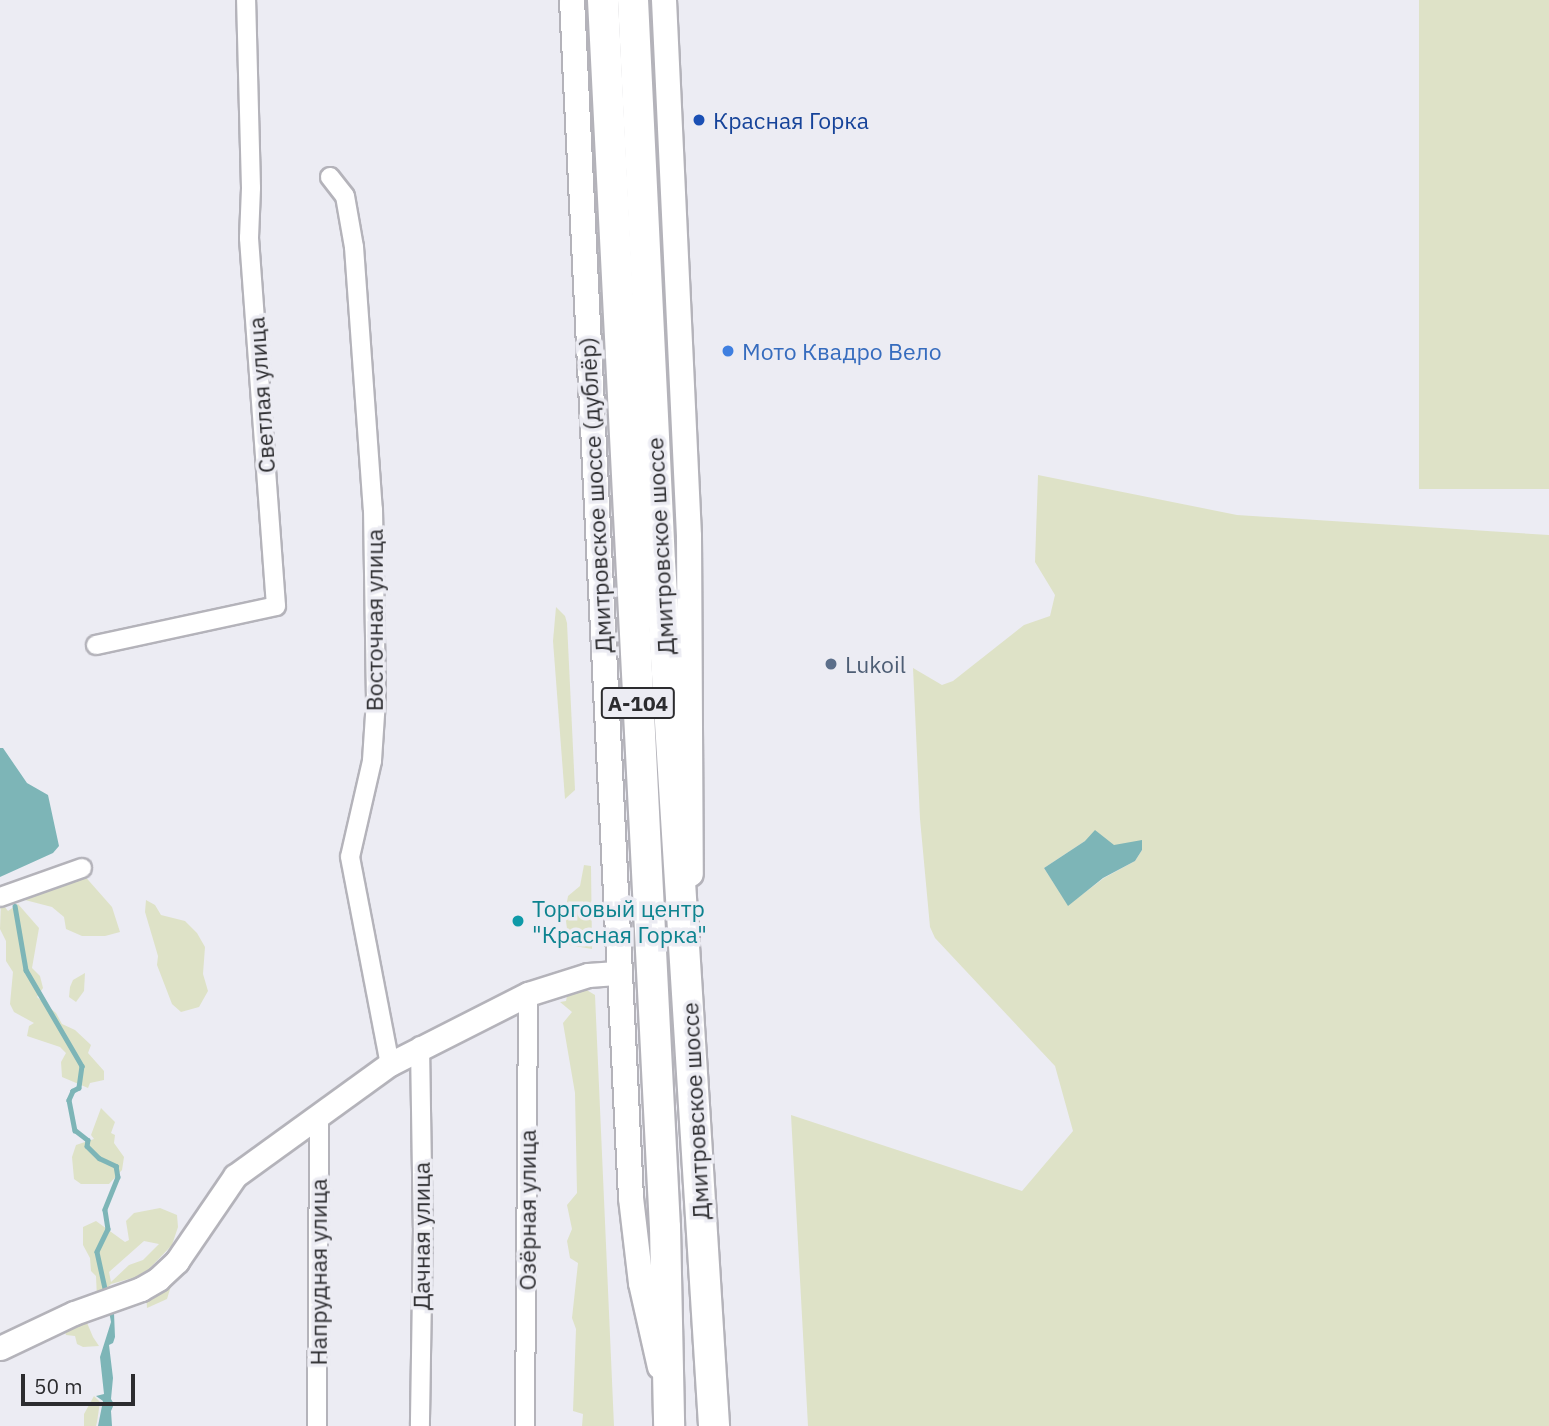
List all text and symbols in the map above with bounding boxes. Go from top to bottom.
place label: Красная Горка [713,106,869,134]
marker: Красная Горка [691,112,707,128]
street label: Светлая улица [242,316,280,474]
street label: Дмитровское шоссе (дублёр) [573,336,617,654]
place label: Мото Квадро Вело [742,337,942,365]
marker: Мото Квадро Вело [720,343,736,359]
street label: Дмитровское шоссе [641,437,679,655]
street label: Восточная улица [360,529,388,711]
place label: Lukoil [845,650,906,678]
marker: Lukoil [823,656,839,672]
road number: А-104 [600,686,676,720]
place label: Торговый центр "Красная Горка" [532,894,707,948]
marker: Торговый центр "Красная Горка" [510,913,526,929]
street label: Дмитровское шоссе [676,1002,714,1220]
street label: Озёрная улица [513,1130,541,1290]
street label: Дачная улица [407,1162,435,1310]
street label: Напрудная улица [304,1178,332,1366]
scale bar [24,1360,138,1404]
text: 50 m [34,1372,83,1400]

